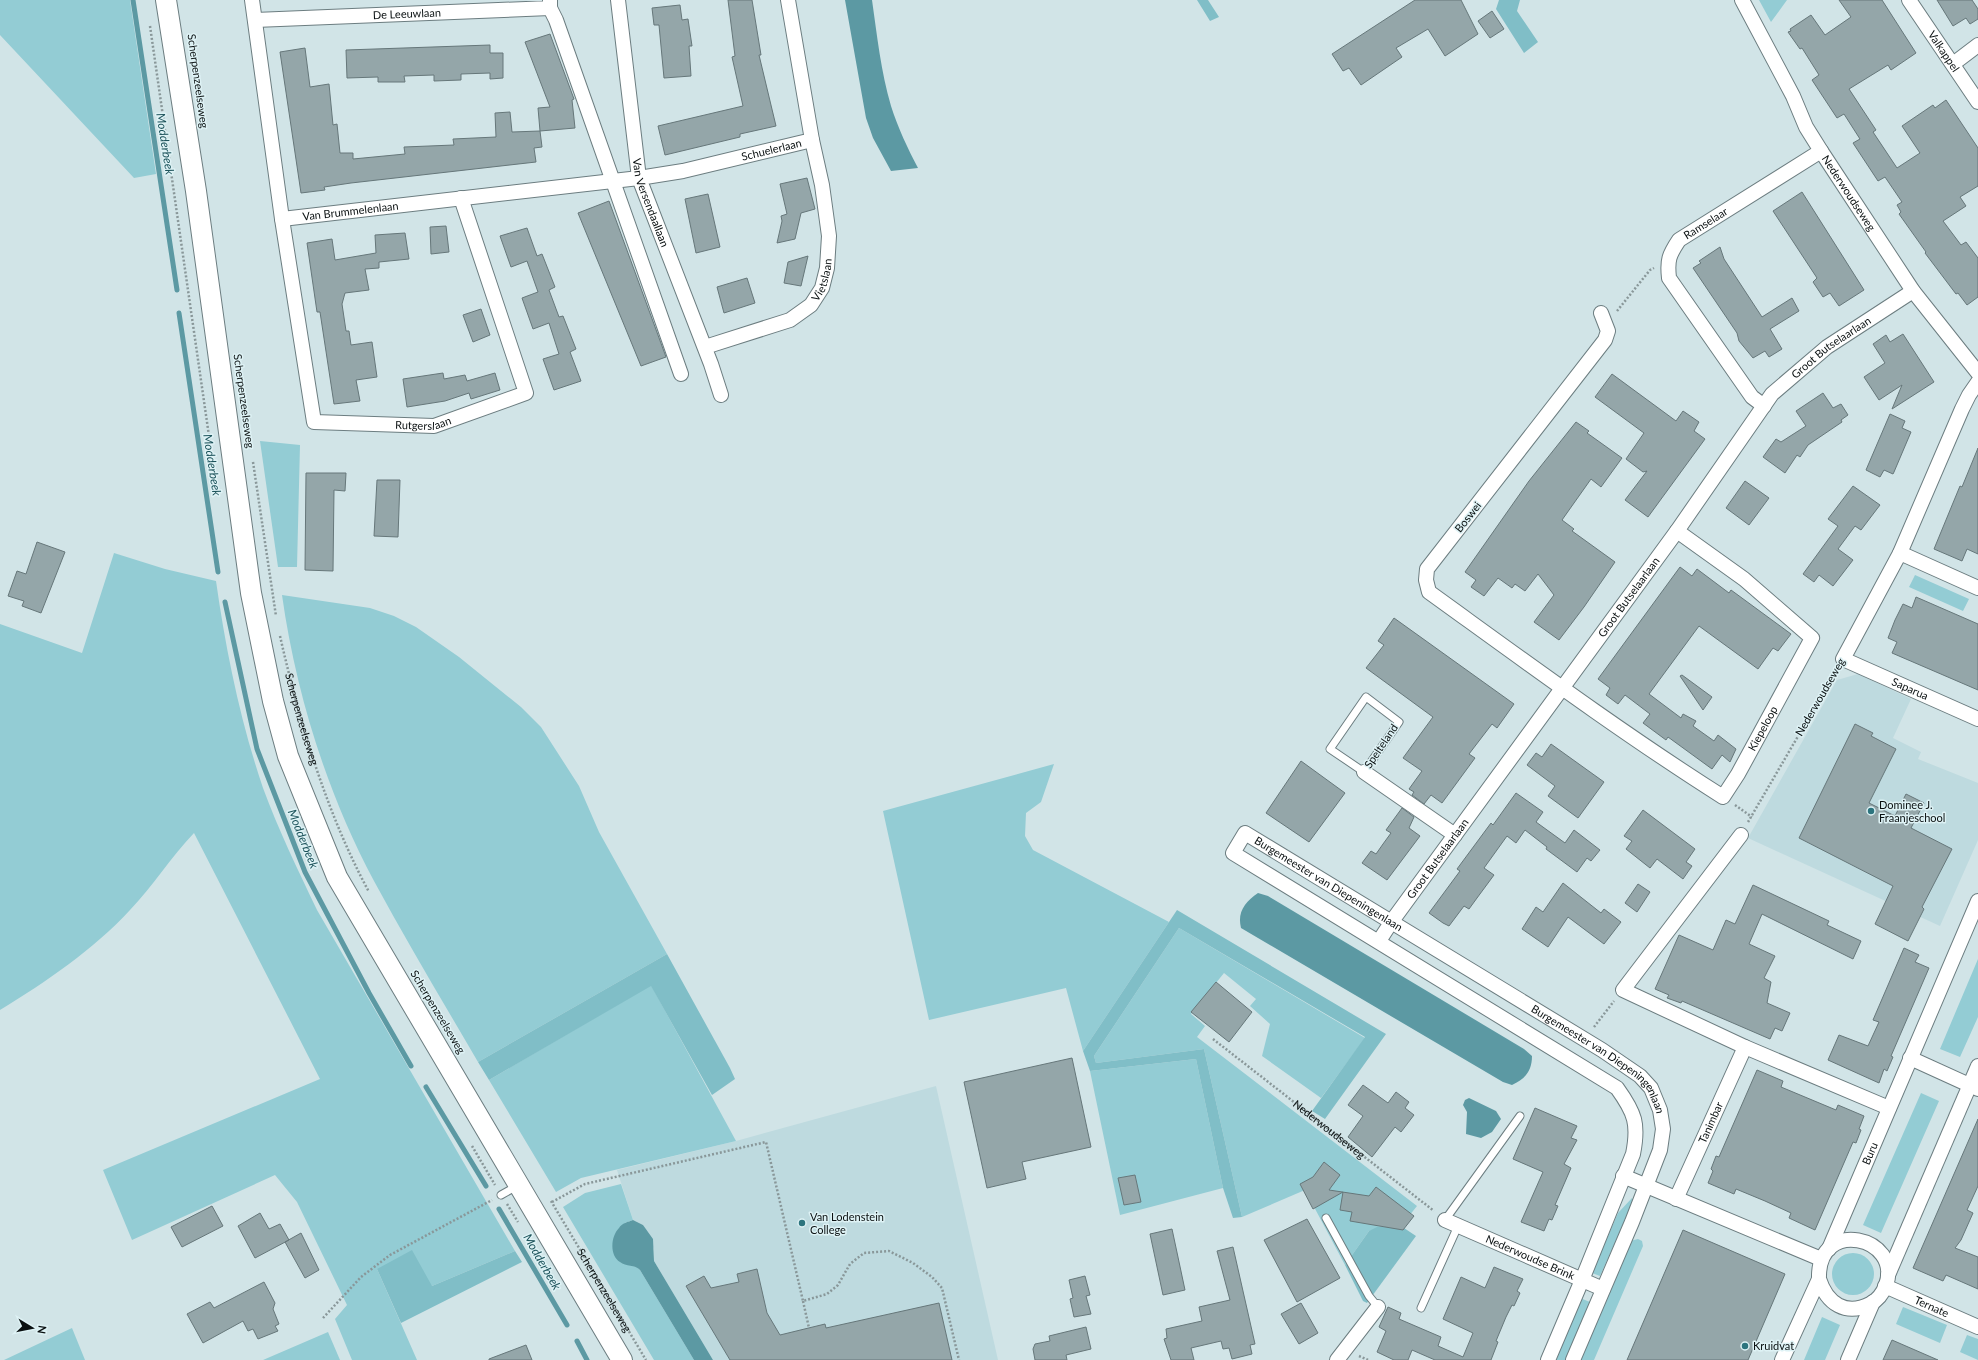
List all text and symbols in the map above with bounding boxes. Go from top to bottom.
street label: De Leeuwlaan [372,5,441,21]
street label: Valkappel [1926,28,1963,74]
street label: Scherpenzeelseweg [185,33,212,129]
water label: Modderbeek [153,112,178,176]
street label: Schuelerlaan [740,136,803,163]
street label: Nederwoudseweg [1820,153,1879,233]
street label: Van Versendaallaan [631,157,672,249]
street label: Van Brummelenlaan [302,199,399,223]
street label: Ramselaar [1681,204,1730,242]
street label: Vietslaan [808,258,834,303]
street label: Groot Butselaarlaan [1788,313,1873,381]
street label: Scherpenzeelseweg [231,353,258,449]
street label: Rutgerslaan [395,413,453,432]
water label: Modderbeek [200,433,225,497]
street label: Boswei [1452,499,1484,535]
street label: Groot Butselaarlaan [1595,554,1662,639]
street label: Nederwoudseweg [1792,655,1847,738]
street label: Scherpenzeelseweg [283,672,322,767]
street label: Saparua [1890,675,1931,702]
street label: Kiepeloop [1745,704,1780,753]
street label: Spelteland [1361,721,1400,770]
place label: Dominee J. Fraanjeschool [1879,798,1945,824]
marker: Dominee J. Fraanjeschool [1866,806,1876,816]
water label: Modderbeek [285,807,322,871]
street label: Groot Butselaarlaan [1404,816,1471,901]
street label: Burgemeester van Diepeningenlaan [1252,833,1405,933]
street label: Scherpenzeelseweg [408,968,469,1056]
street label: Burgemeester van Diepeningenlaan [1529,1002,1667,1114]
street label: Nederwoudseweg [1291,1097,1368,1161]
street label: Tanimbar [1695,1099,1725,1145]
street label: Buru [1859,1140,1880,1166]
place label: Van Lodenstein College [810,1210,884,1236]
marker: Van Lodenstein College [797,1218,807,1228]
water label: Modderbeek [520,1231,565,1293]
street label: Nederwoudse Brink [1484,1232,1577,1282]
street label: Scherpenzeelseweg [575,1246,635,1334]
street label: Ternate [1913,1293,1951,1319]
north arrow [12,1308,52,1348]
text: N [35,1325,49,1335]
place label: Kruidvat [1753,1339,1794,1352]
marker: Kruidvat [1740,1341,1750,1351]

